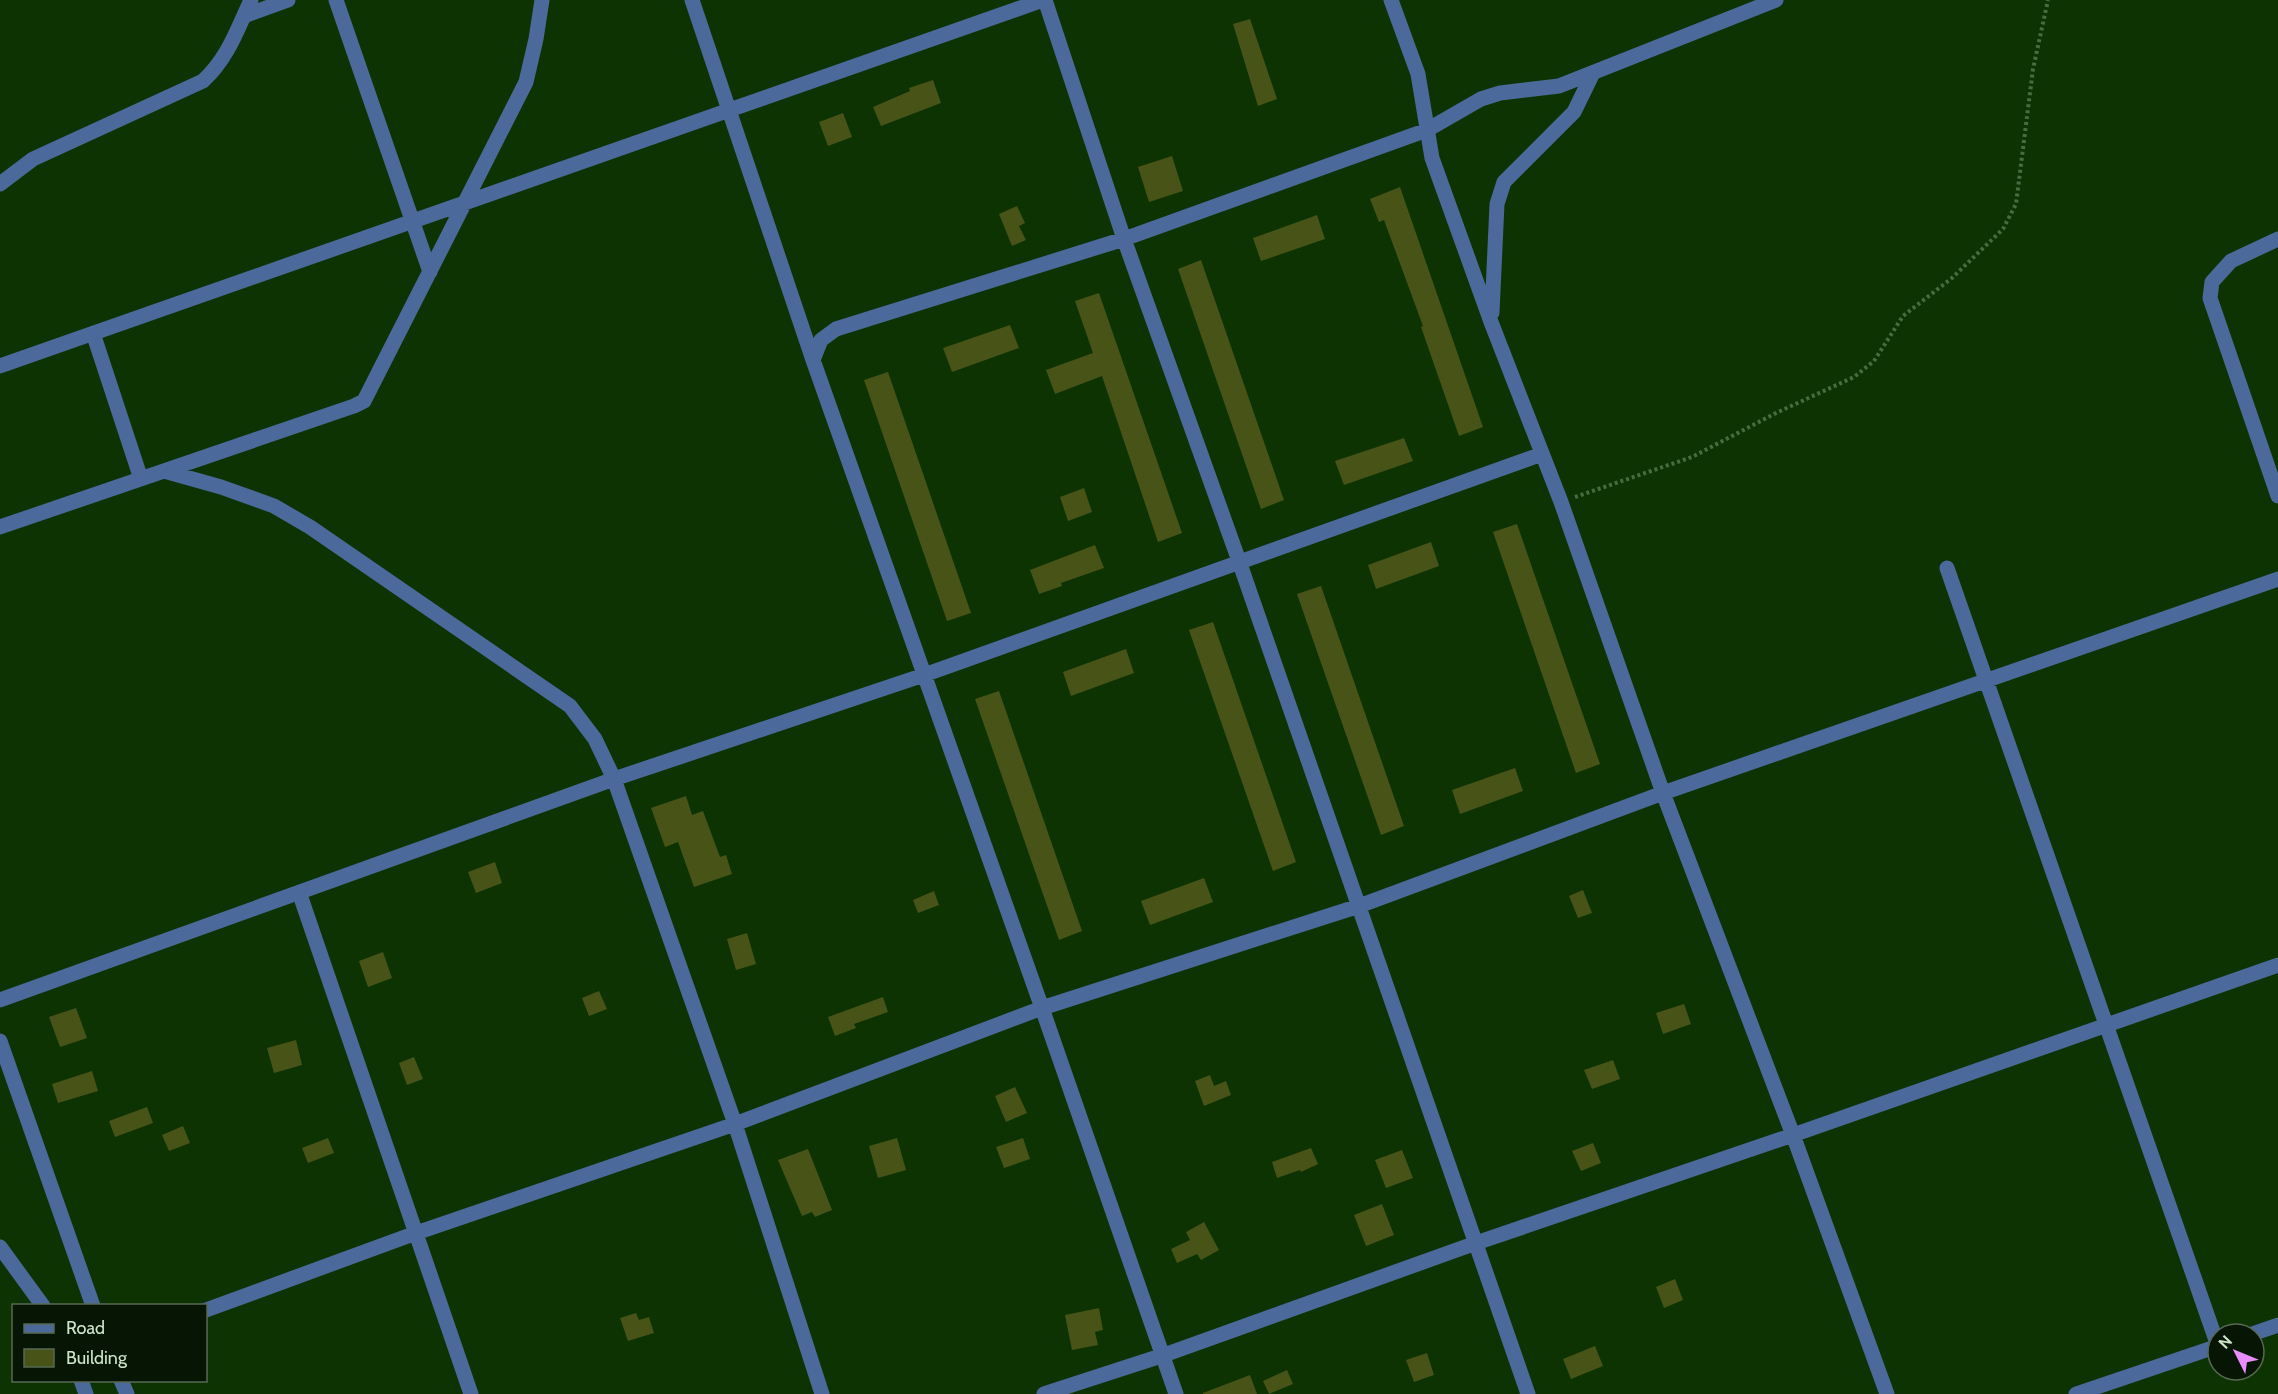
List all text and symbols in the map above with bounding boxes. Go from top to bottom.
legend [12,1304,207,1382]
text: Road [66,1317,105,1339]
north arrow [2206,1322,2266,1382]
text: N [2215,1331,2236,1353]
text: Building [66,1347,128,1369]

